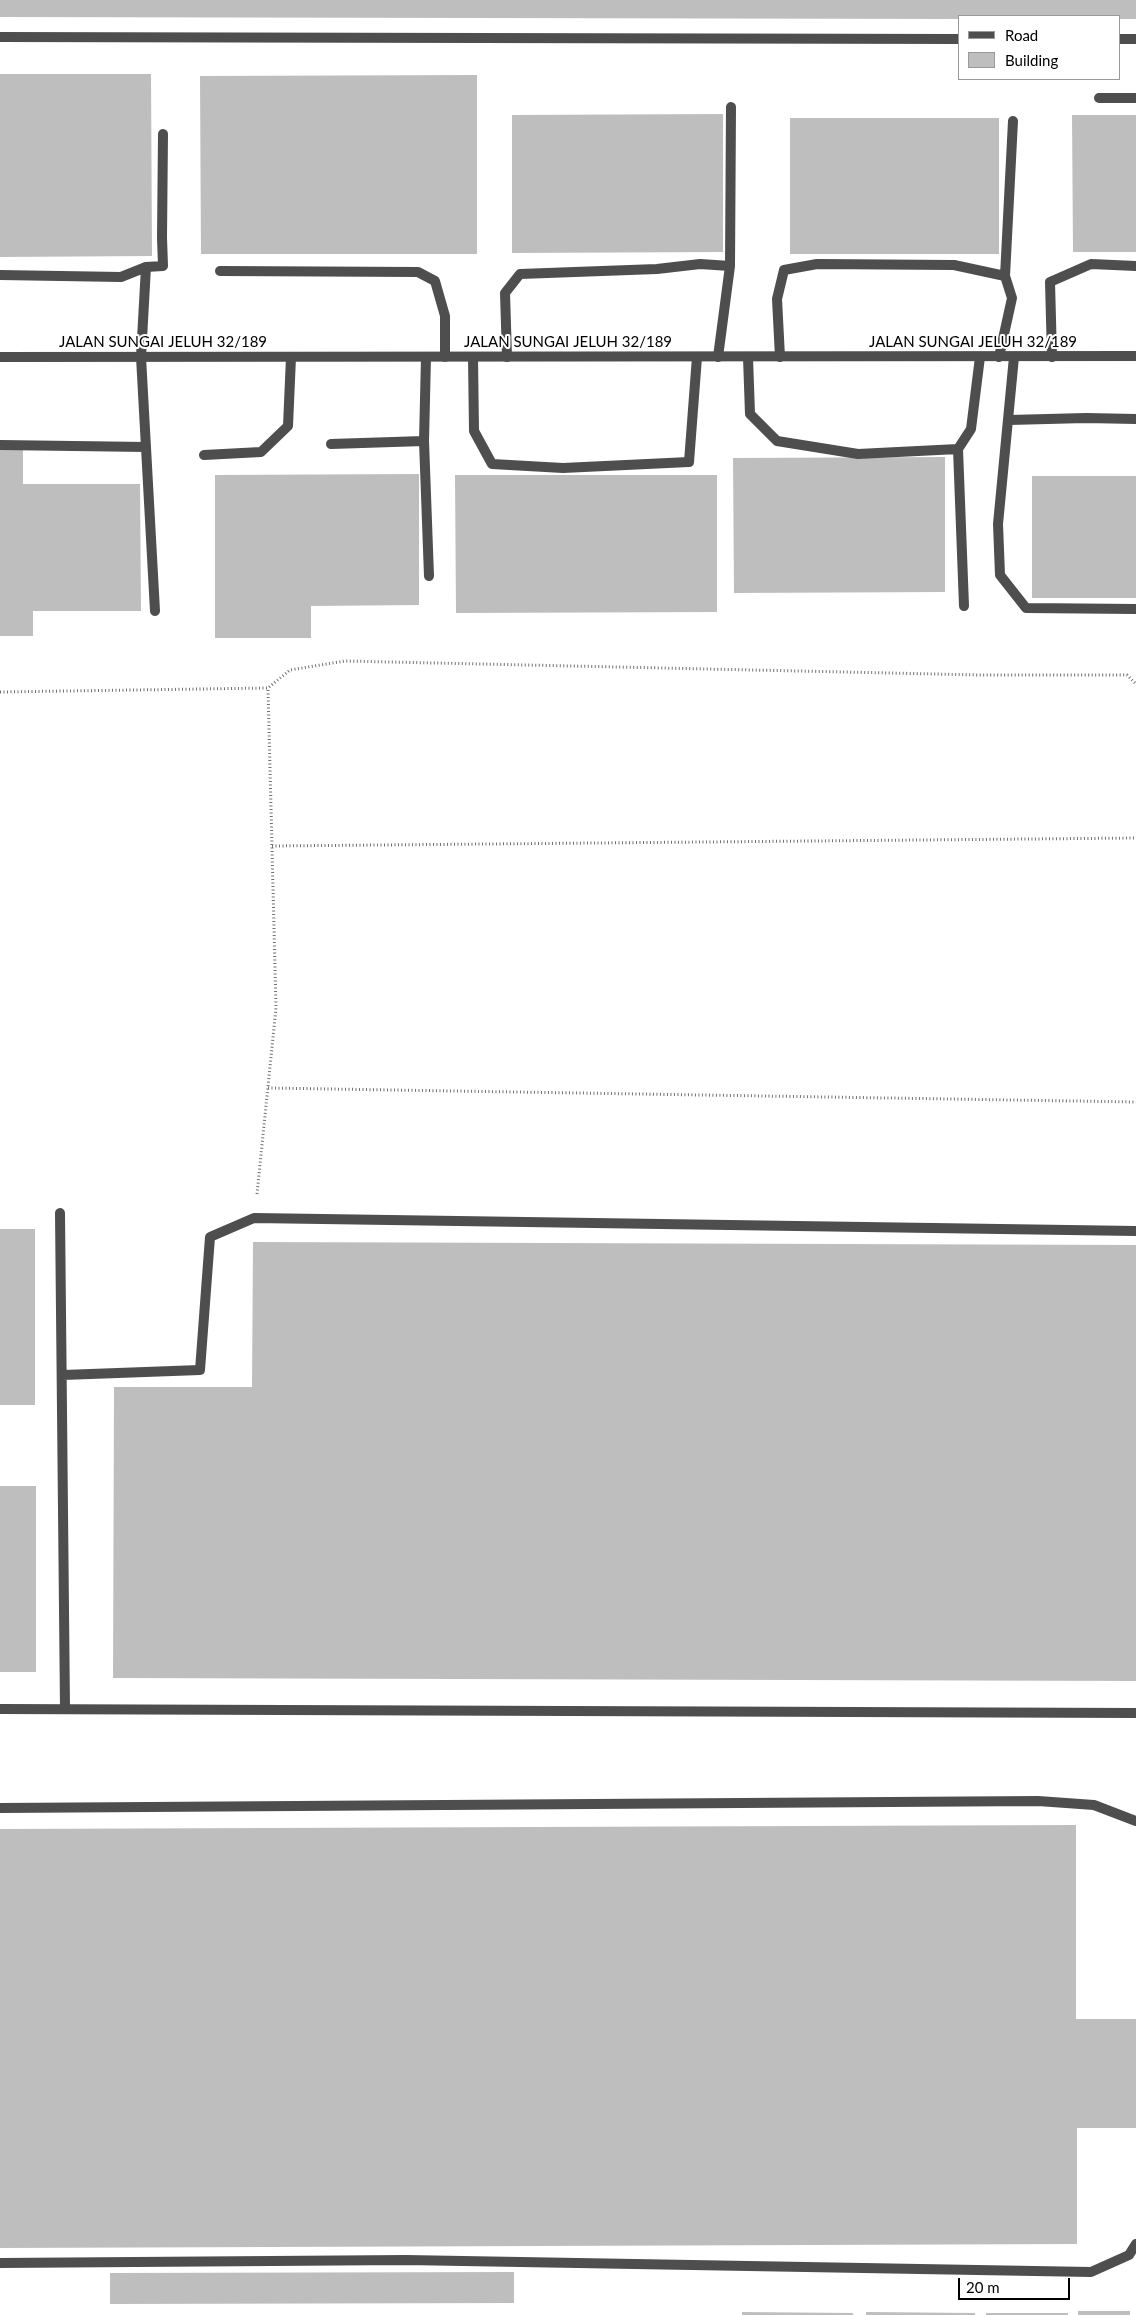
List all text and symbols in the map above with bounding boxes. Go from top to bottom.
legend [958,15,1121,80]
text: Road [1005,26,1038,44]
text: Building [1005,51,1058,69]
street label: JALAN SUNGAI JELUH 32/189 [59,333,267,351]
street label: JALAN SUNGAI JELUH 32/189 [464,333,672,351]
street label: JALAN SUNGAI JELUH 32/189 [869,333,1077,351]
scale bar [961,2268,1074,2300]
text: 20 m [966,2278,1000,2296]

